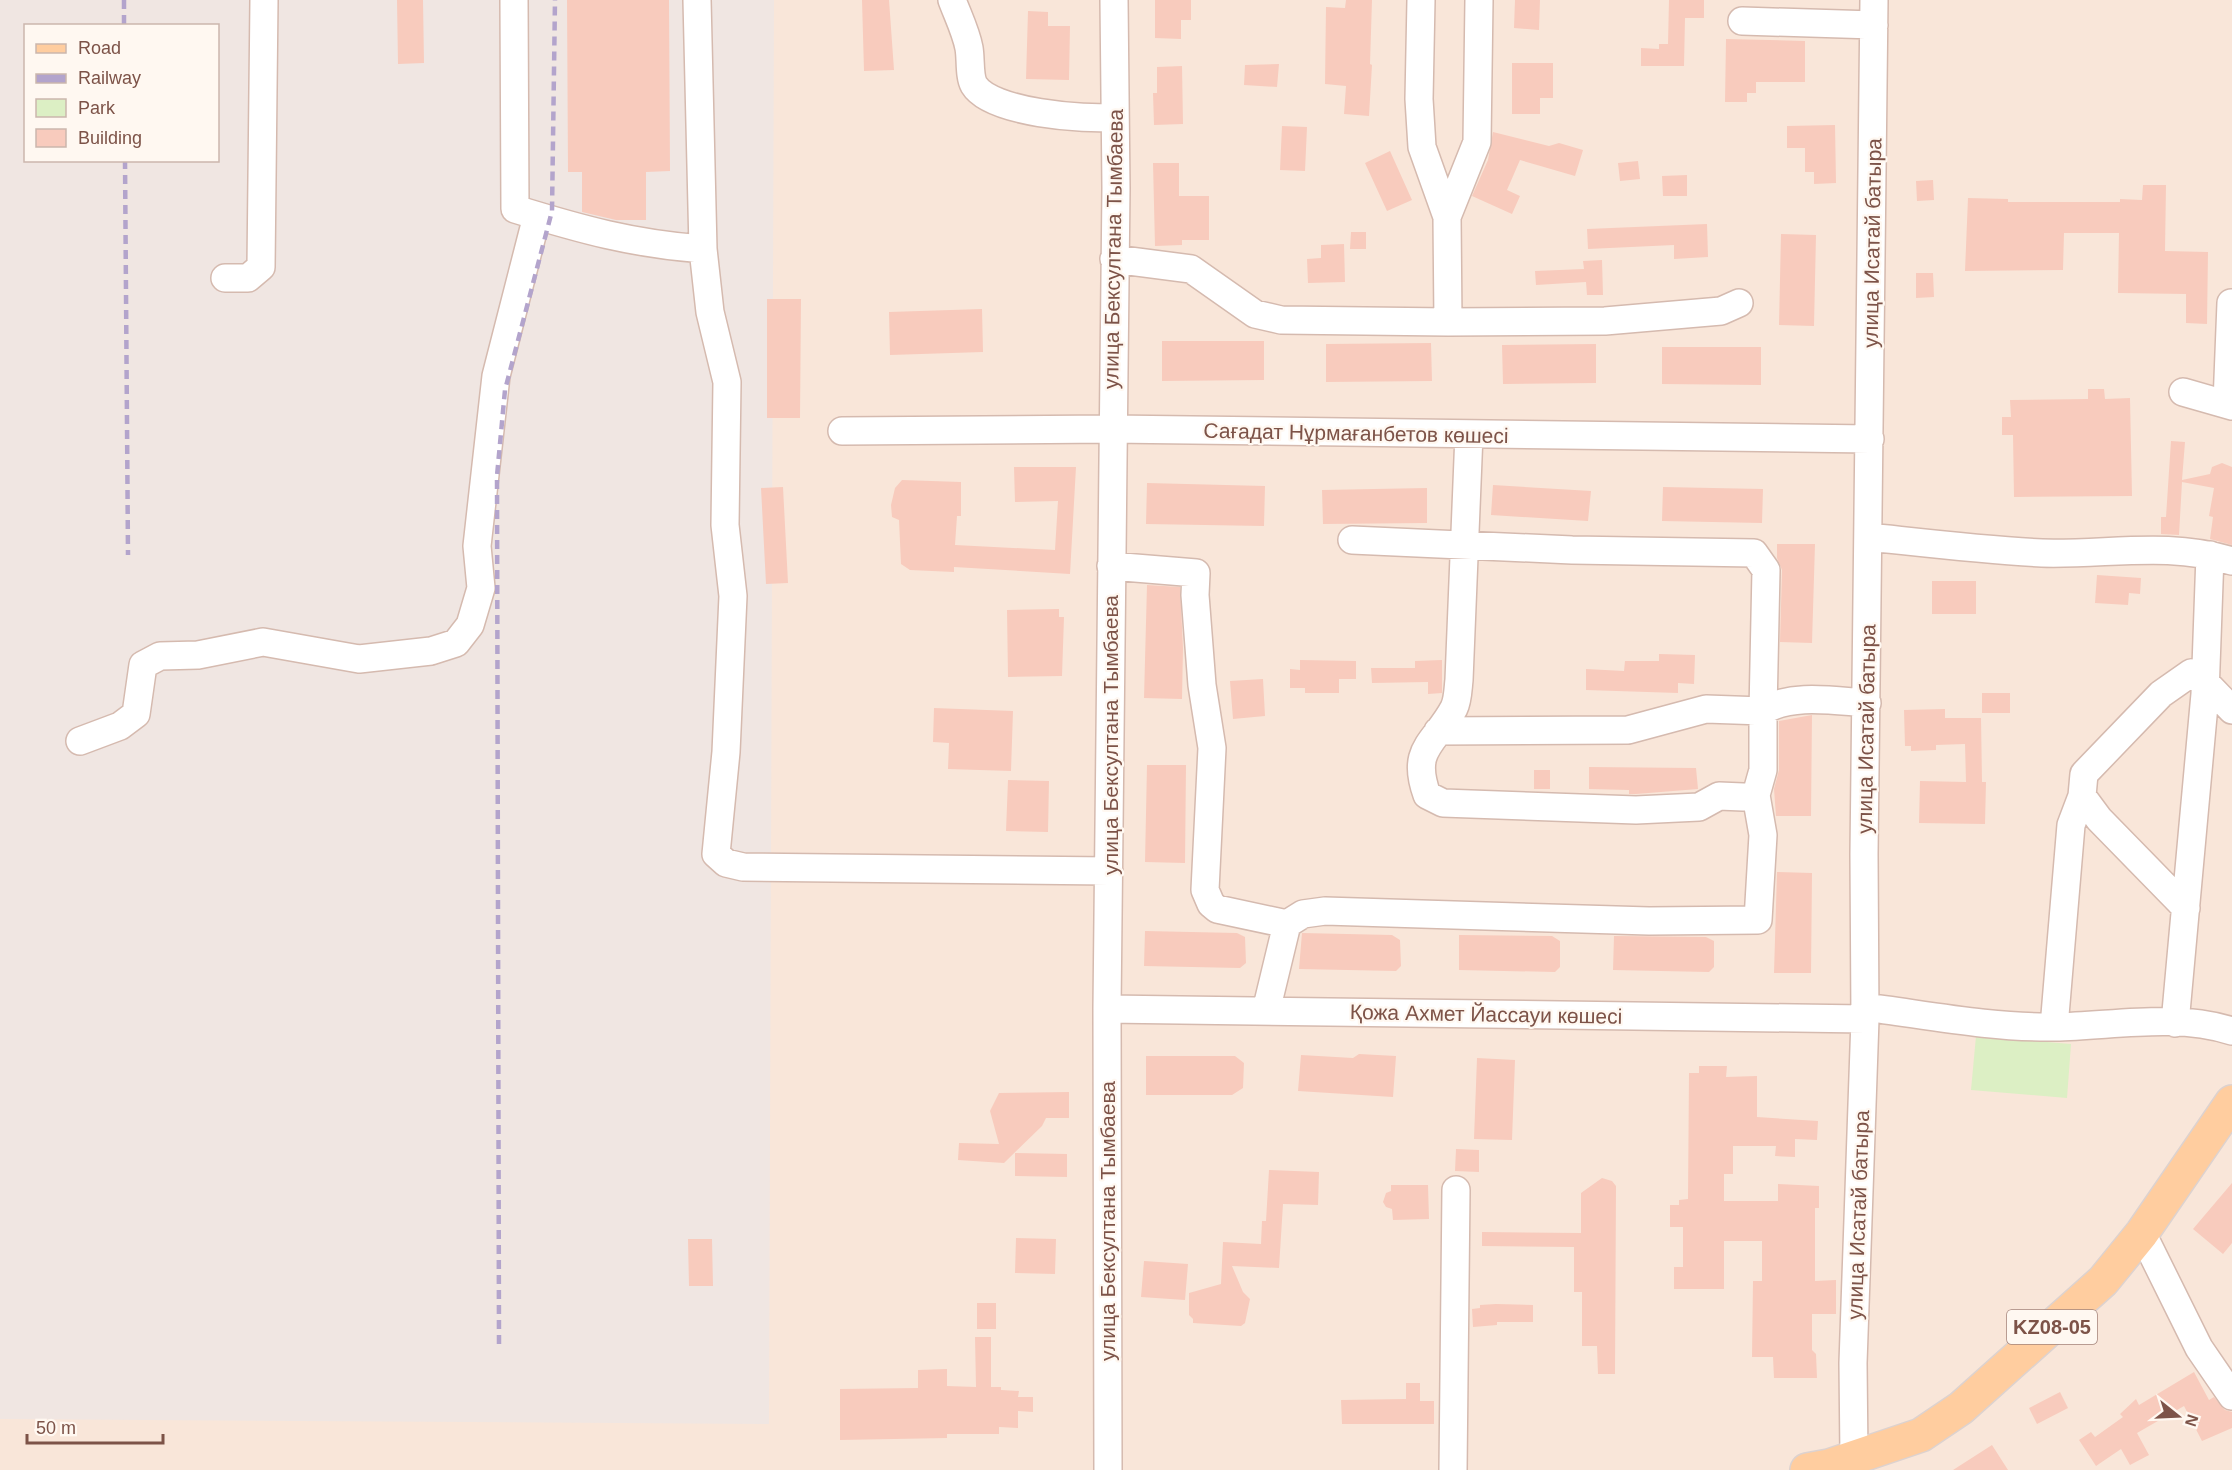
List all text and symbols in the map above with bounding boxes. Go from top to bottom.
legend [24,24,219,162]
text: Road [78,38,121,58]
text: Railway [78,68,141,88]
text: Park [78,98,116,118]
street label: улица Бексултана Тымбаева [1099,108,1127,389]
text: Building [78,128,142,148]
street label: улица Исатай батыра [1859,138,1885,348]
street label: Сағадат Нұрмағанбетов көшесі [1203,419,1509,447]
street label: улица Бексултана Тымбаева [1099,595,1122,875]
street label: улица Исатай батыра [1853,624,1879,834]
street label: Қожа Ахмет Йассауи көшесі [1350,1000,1622,1028]
street label: улица Бексултана Тымбаева [1096,1081,1119,1361]
street label: улица Исатай батыра [1843,1109,1873,1320]
road number: KZ08-05 [2007,1310,2097,1344]
north arrow [2148,1386,2208,1446]
scale bar [27,1407,164,1445]
text: N [2182,1412,2202,1429]
text: 50 m [36,1418,76,1438]

